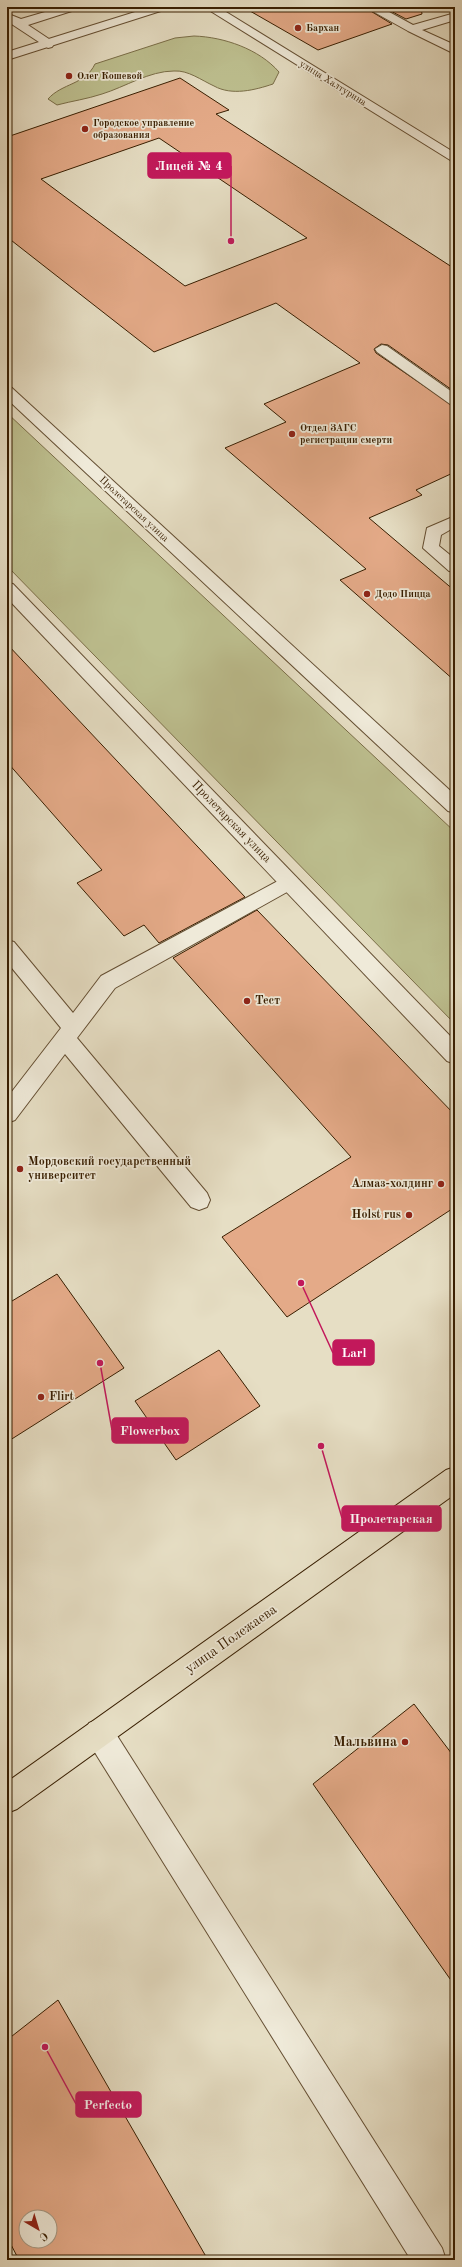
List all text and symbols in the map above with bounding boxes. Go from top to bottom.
marker: Бархан [293,23,303,33]
place label: Бархан [306,23,340,33]
street label: улица Халтурина [298,58,368,108]
marker: Олег Кошевой [64,71,74,81]
place label: Олег Кошевой [77,71,142,81]
place label: Городское управление образования [93,118,195,140]
marker: Городское управление образования [80,124,90,134]
callout: Лицей № 4 [148,153,231,178]
text: Лицей № 4 [155,160,223,173]
place label: Отдел ЗАГС регистрации смерти [300,423,393,445]
marker: Отдел ЗАГС регистрации смерти [287,429,297,439]
street label: Пролетарская улица [98,475,171,544]
marker: Додо Пицца [362,589,372,599]
place label: Додо Пицца [375,589,431,599]
street label: Пролетарская улица [189,779,273,865]
place label: Тест [255,995,280,1007]
marker: Тест [242,996,252,1006]
place label: Мордовский государственный университет [28,1156,191,1182]
marker: Мордовский государственный университет [15,1164,25,1174]
place label: Алмаз-холдинг [351,1178,433,1190]
marker: Алмаз-холдинг [436,1179,446,1189]
place label: Holst rus [352,1209,401,1221]
marker: Holst rus [404,1210,414,1220]
callout: Larl [333,1340,374,1365]
text: Larl [342,1347,366,1360]
place label: Flirt [49,1391,74,1403]
marker: Flirt [36,1392,46,1402]
callout: Flowerbox [112,1418,188,1443]
text: Flowerbox [120,1425,180,1438]
callout: Пролетарская [342,1506,441,1531]
text: Пролетарская [349,1513,433,1526]
street label: улица Полежаева [183,1602,279,1676]
place label: Мальвина [333,1735,397,1749]
marker: Мальвина [400,1737,410,1747]
callout: Perfecto [76,2092,141,2117]
text: Perfecto [84,2099,132,2112]
north arrow [18,2209,58,2249]
text: С [37,2229,49,2242]

